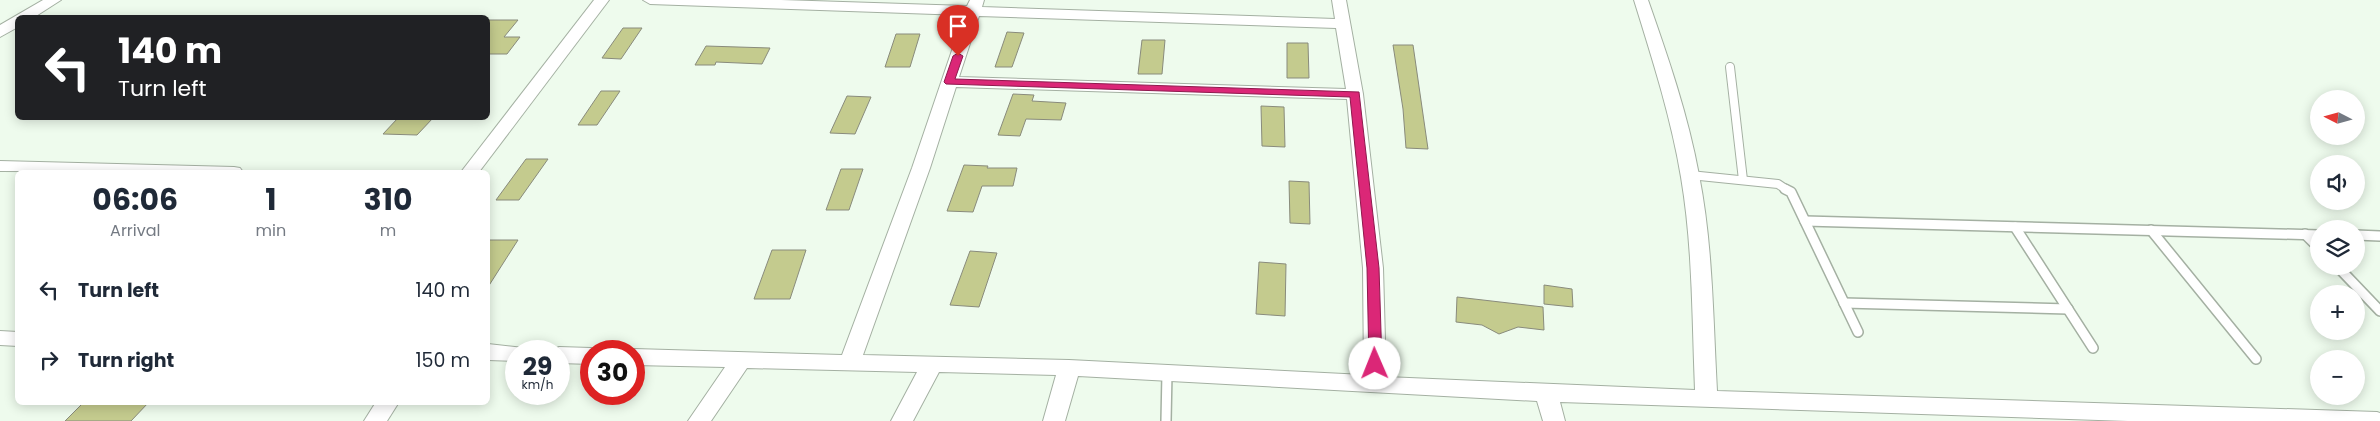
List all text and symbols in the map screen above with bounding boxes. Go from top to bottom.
pin [937,5,979,56]
icon: arrive [944,12,972,40]
text: 140 m [118,26,222,75]
icon: left [35,35,100,100]
text: Turn left [118,73,206,104]
north arrow [2310,90,2365,145]
map controls [2310,90,2365,405]
button: sound [2310,155,2365,210]
text: 06:06 [92,178,178,221]
text: 1 [265,178,277,221]
text: 310 [364,178,413,221]
text: Arrival [110,219,160,242]
text: min [256,219,286,242]
text: m [380,219,396,242]
button: layers [2310,220,2365,275]
icon: left [35,276,63,304]
text: Turn left [78,277,159,304]
text: 140 m [415,277,470,304]
button: + [2310,285,2365,340]
position arrow [1348,337,1400,389]
speed limit sign: 30 [580,340,645,405]
icon: right [35,346,63,374]
text: Turn right [78,347,174,374]
text: 150 m [415,347,470,374]
text: 29 [523,349,552,384]
button: − [2310,350,2365,405]
text: km/h [522,376,553,393]

